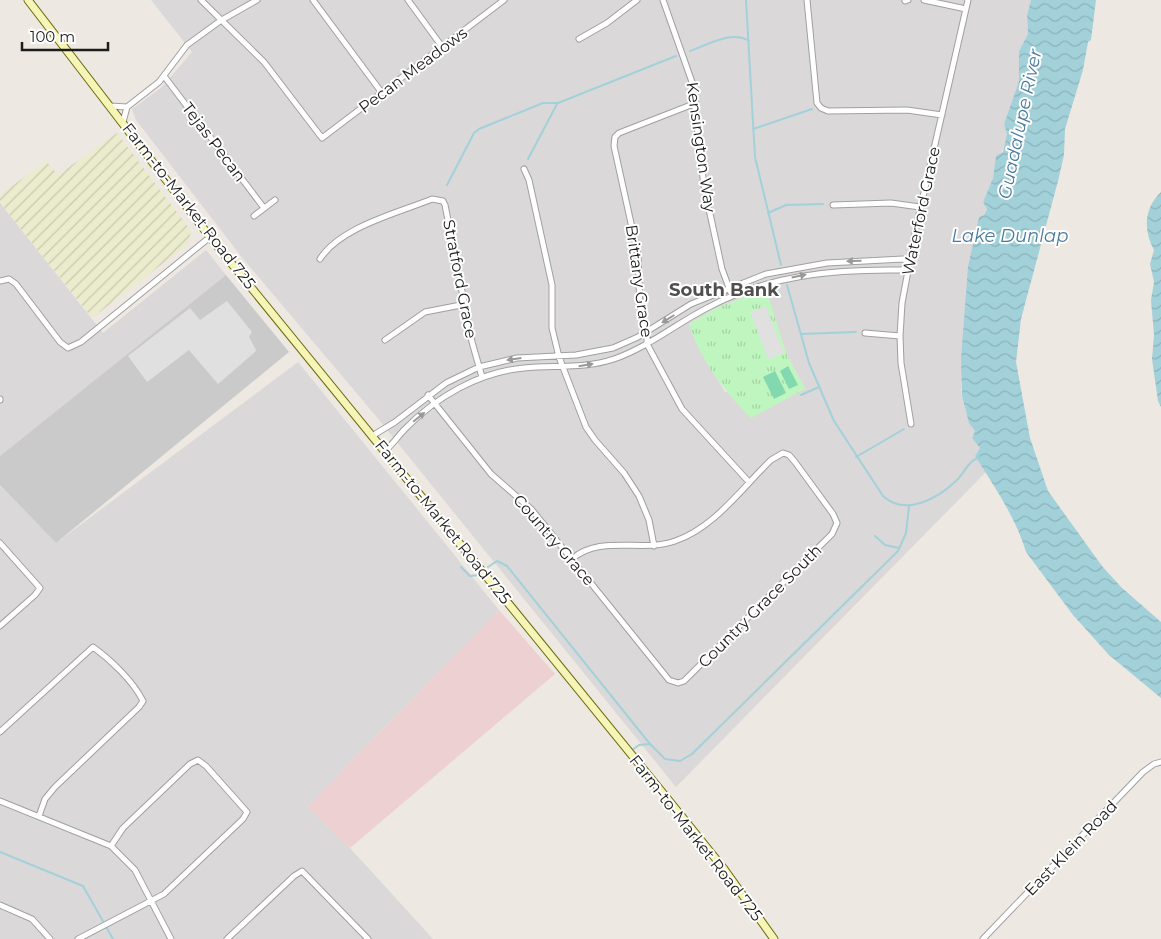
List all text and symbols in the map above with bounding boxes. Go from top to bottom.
scale bar [22,20,109,52]
street label: Pecan Meadows [355,23,471,117]
text: 100 m [30,27,75,46]
water label: Guadalupe River [993,46,1047,201]
street label: Kensington Way [682,81,720,214]
street label: Tejas Pecan [178,99,250,185]
street label: Farm-to-Market Road 725 [118,119,260,293]
street label: Waterford Grace [898,145,944,277]
street label: Stratford Grace [439,218,481,340]
street label: Brittany Grace [622,223,656,339]
water label: Lake Dunlap [952,225,1068,247]
one-way arrow [846,257,862,265]
one-way arrow [791,272,806,280]
district label: South Bank [669,279,779,301]
one-way arrow [662,314,675,324]
one-way arrow [505,355,521,363]
one-way arrow [578,361,594,369]
one-way arrow [413,412,426,423]
street label: Farm-to-Market Road 725 [371,436,515,608]
street label: Country Grace [509,491,599,589]
street label: Country Grace South [694,540,826,672]
street label: Farm-to-Market Road 725 [625,751,767,925]
street label: East Klein Road [1021,796,1121,900]

